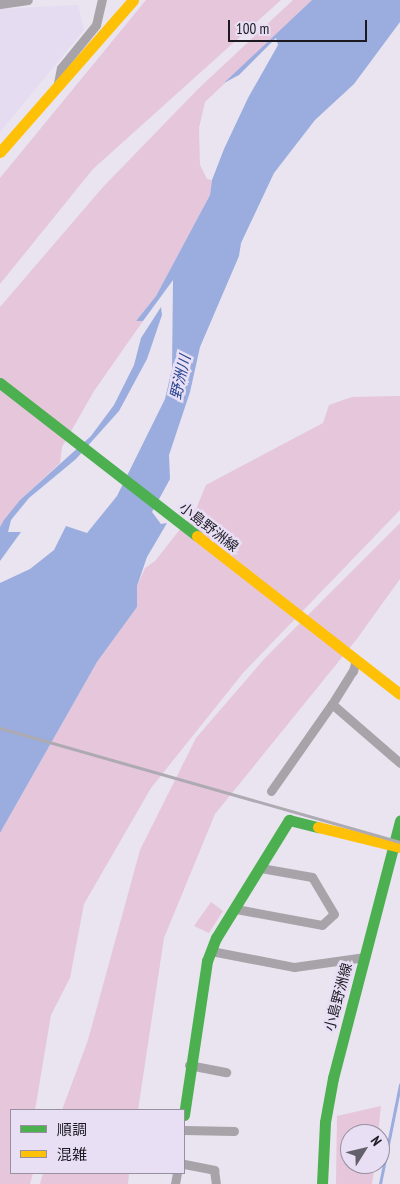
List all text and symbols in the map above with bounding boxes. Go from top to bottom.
scale bar [230,10,369,42]
text: 100 m [236,19,269,38]
water label: 野洲川 [166,353,194,401]
street label: 小島野洲線 [176,499,242,555]
street label: 小島野洲線 [321,961,355,1033]
legend [10,1109,185,1174]
text: 順調 [57,1120,87,1139]
north arrow [340,1124,390,1174]
text: N [367,1132,386,1149]
text: 混雑 [57,1145,87,1164]

